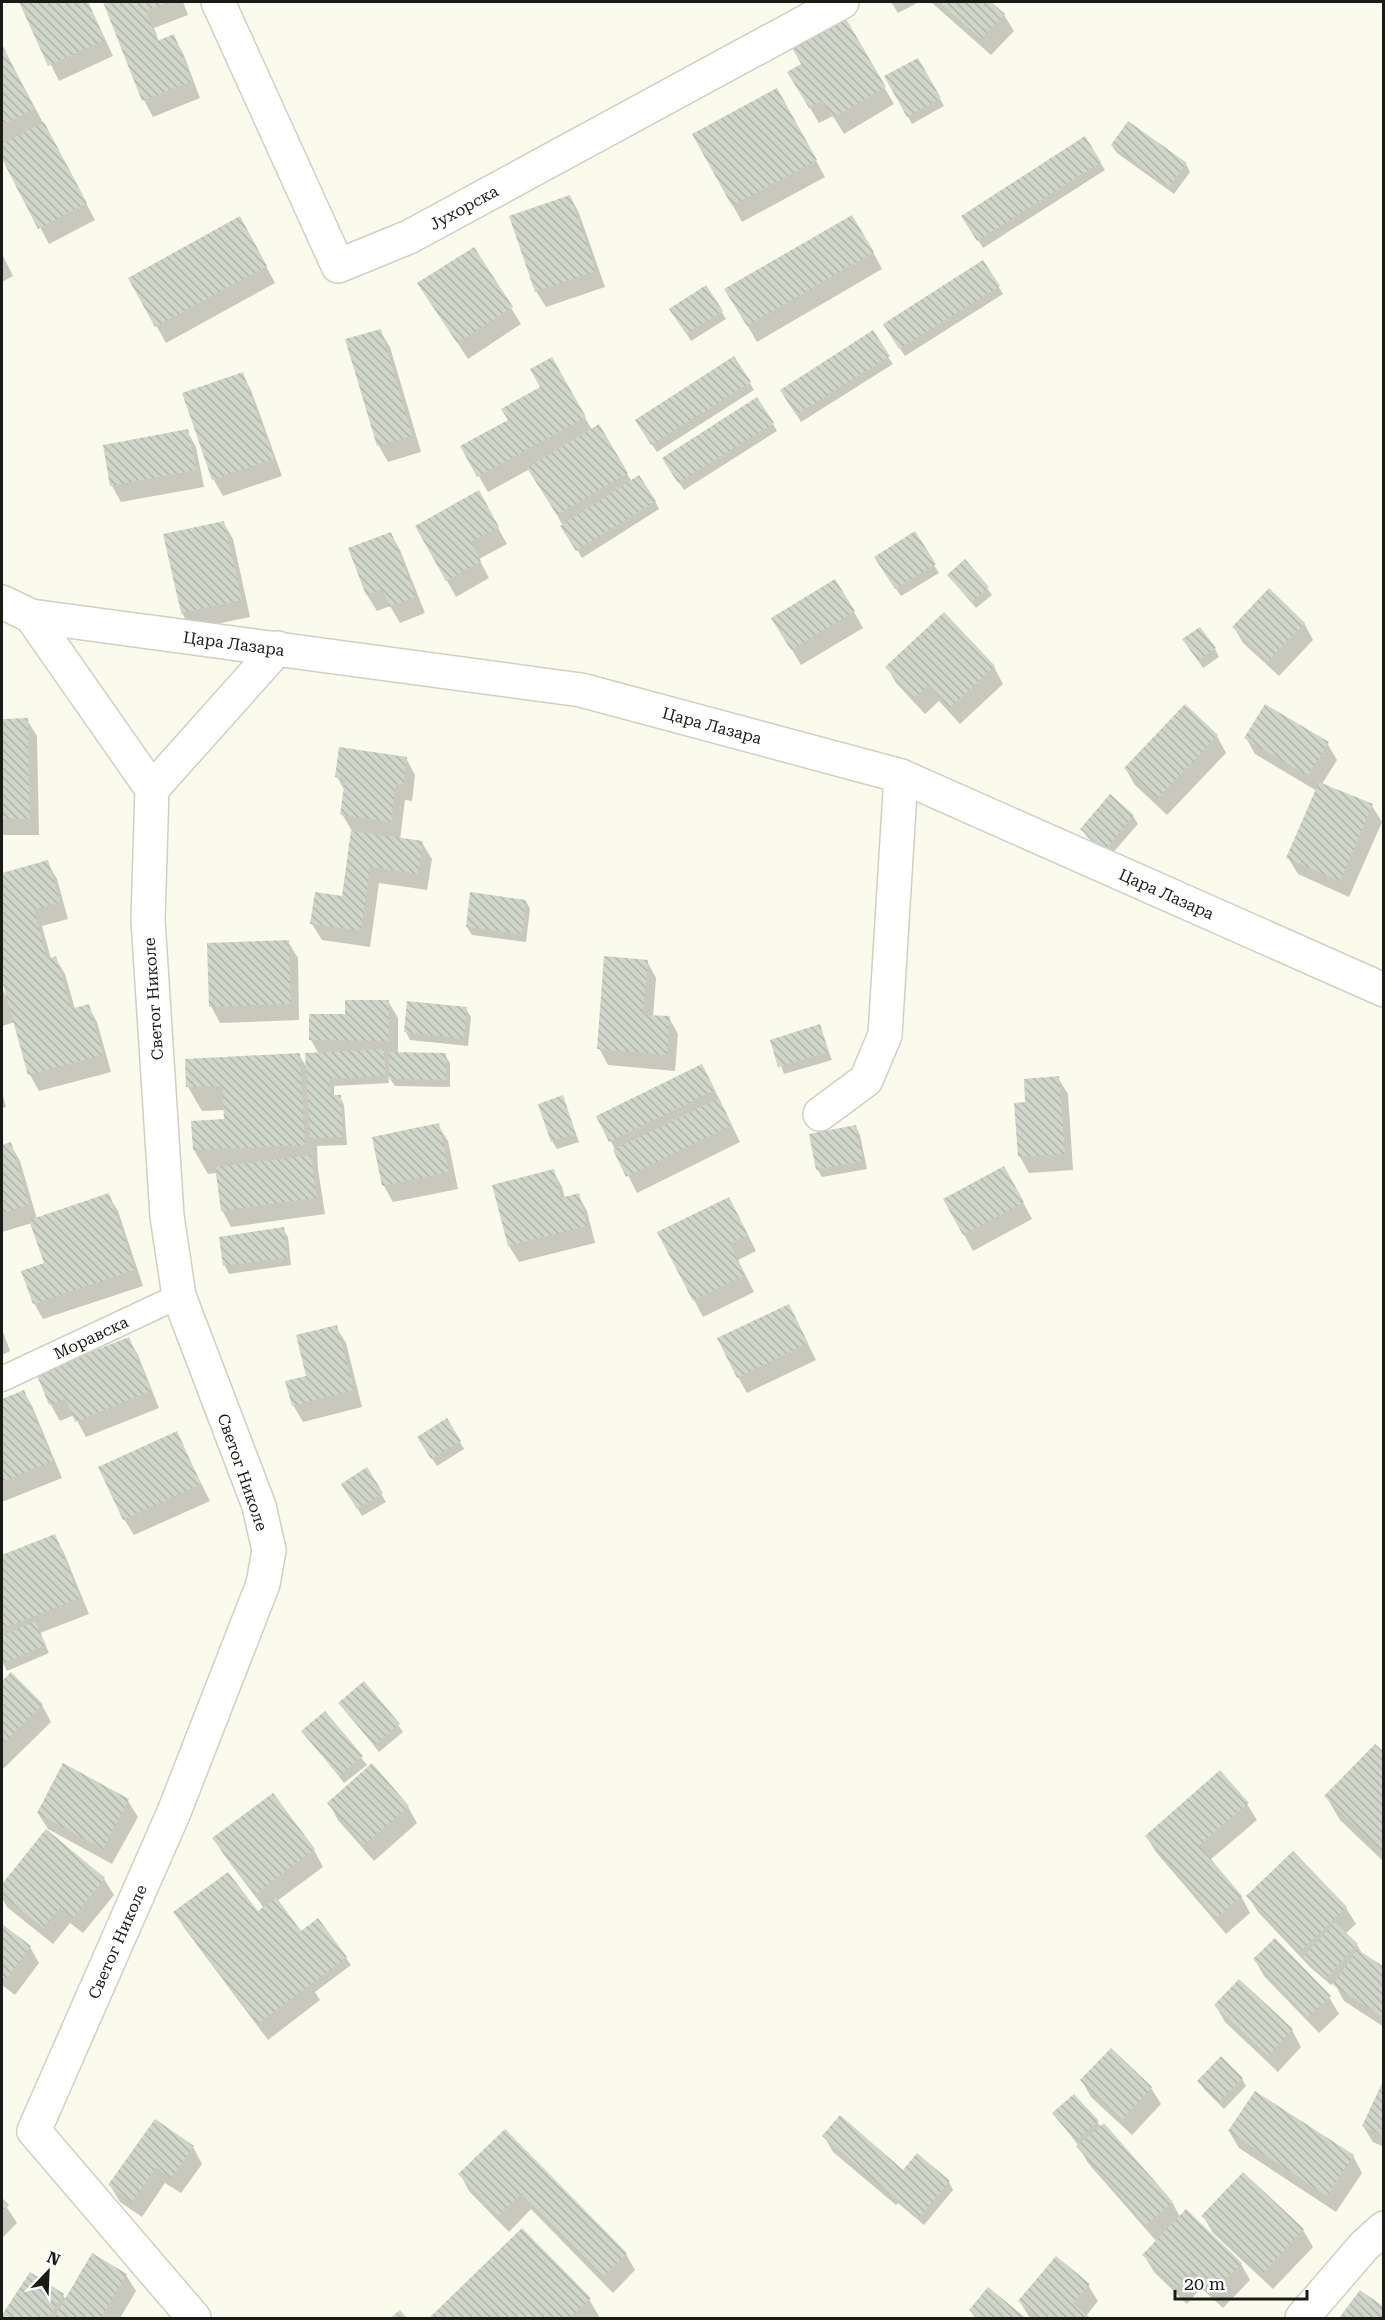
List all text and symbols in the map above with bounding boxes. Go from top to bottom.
street label: Јухорска [426,181,502,234]
street label: Цара Лазара [182,628,286,660]
street label: Цара Лазара [660,703,764,748]
street label: Цара Лазара [1116,865,1217,924]
street label: Светог Николе [140,937,167,1061]
street label: Моравска [51,1312,132,1363]
street label: Светог Николе [214,1411,272,1534]
street label: Светог Николе [84,1881,151,2002]
north arrow [18,2242,78,2302]
text: N [44,2247,63,2270]
scale bar [1175,2263,1307,2301]
text: 20 m [1184,2273,1225,2294]

